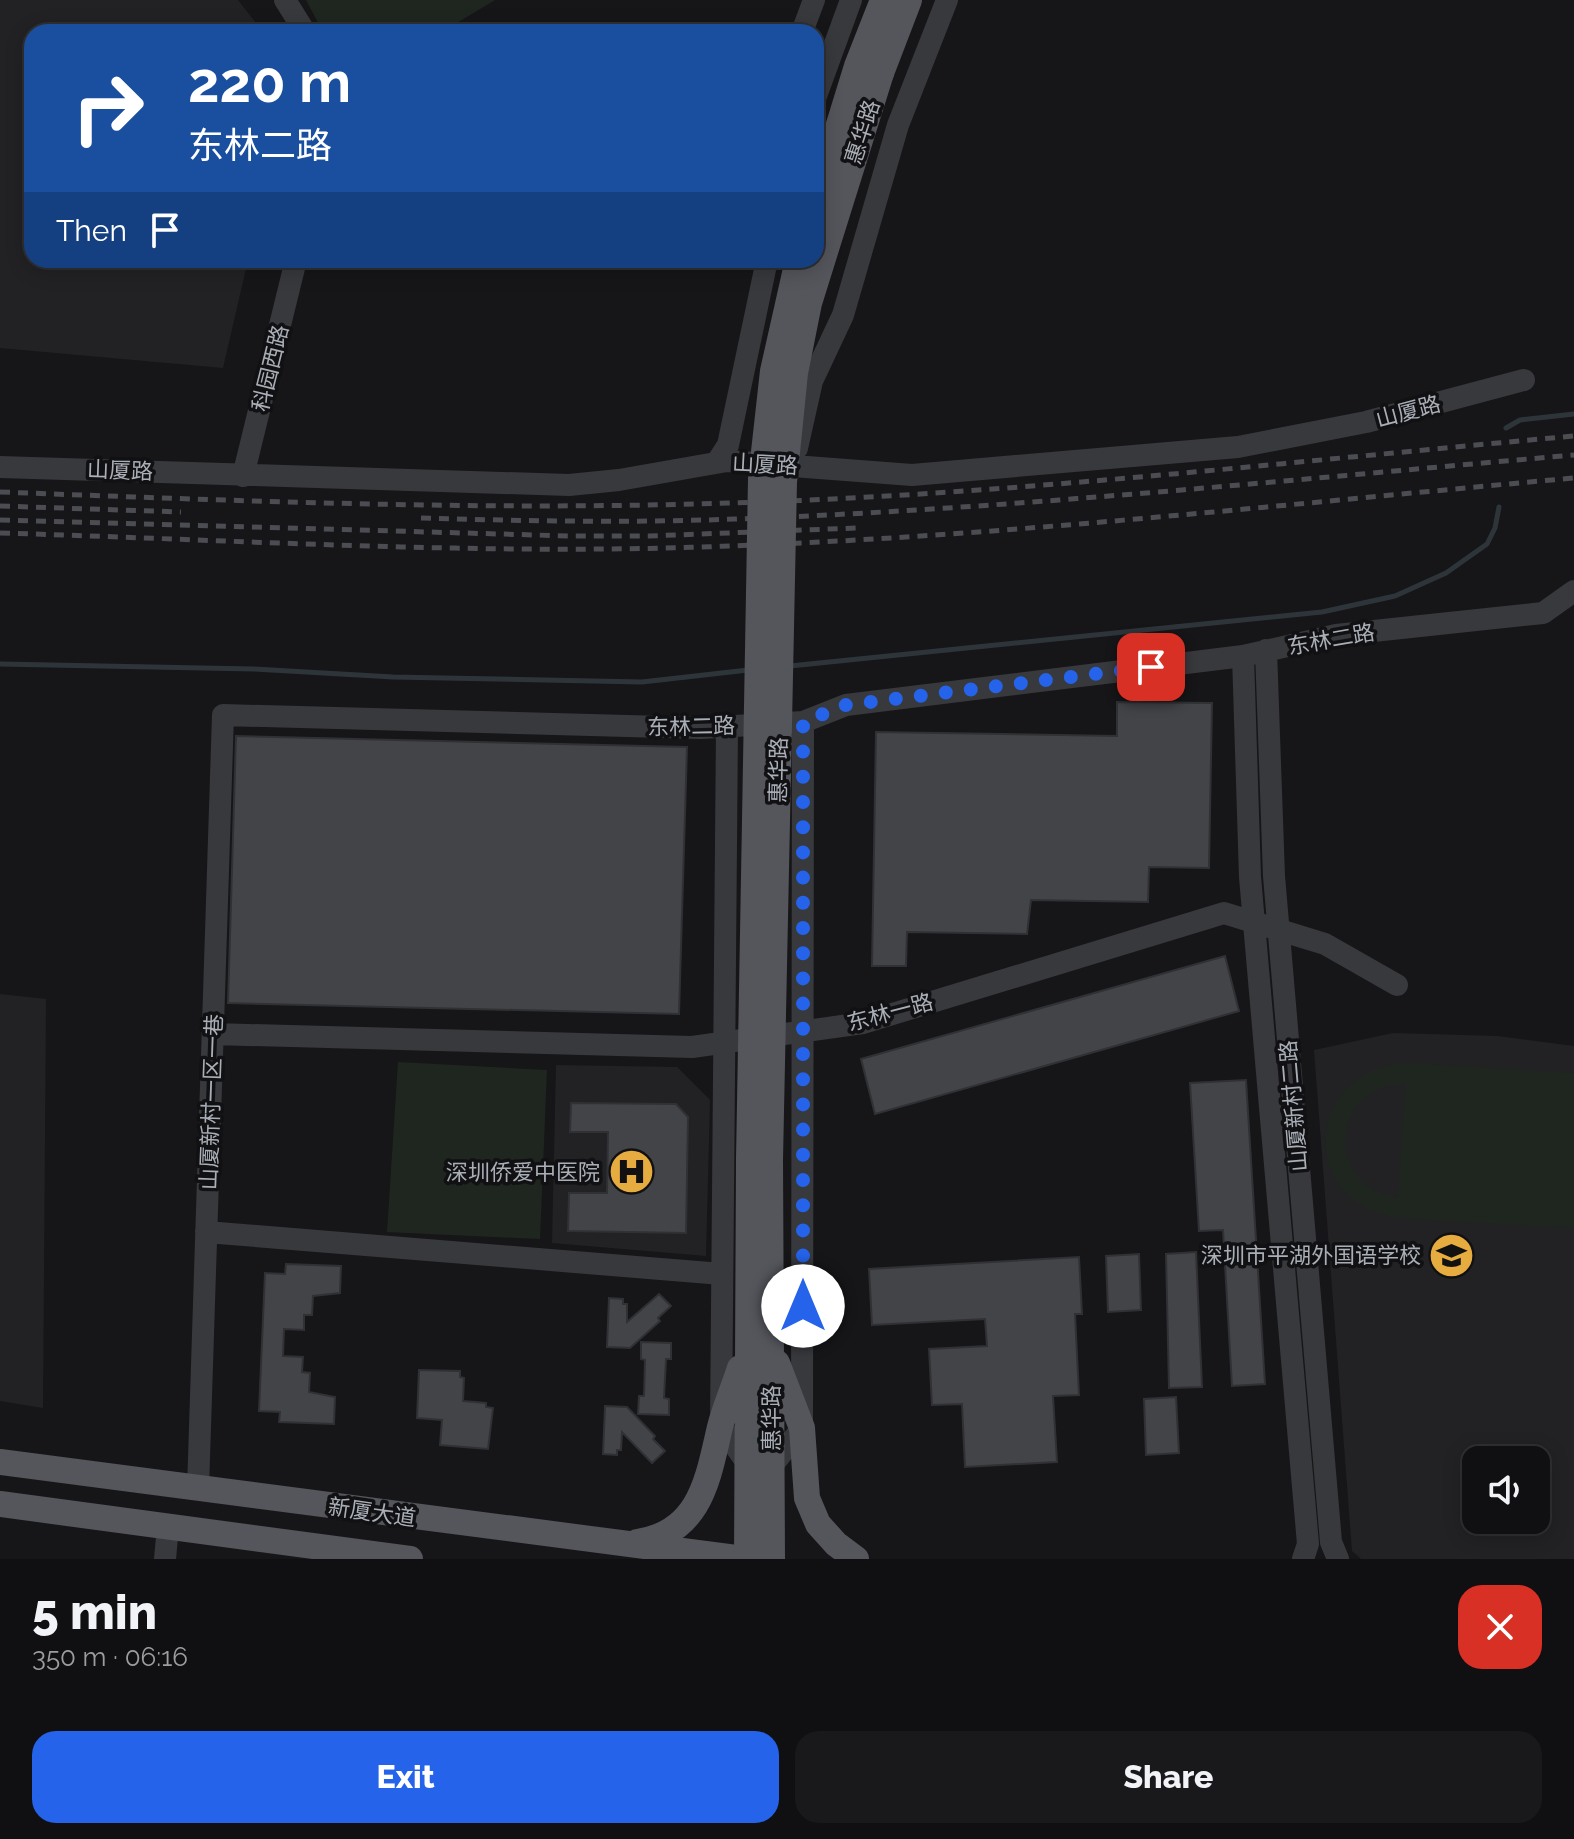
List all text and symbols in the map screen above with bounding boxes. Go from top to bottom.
text: 220 m [188,49,351,115]
icon: right [56,56,160,160]
street label: 惠华路 [839,97,885,167]
text: 东林二路 [188,124,332,166]
icon: arrive [143,208,187,252]
text: Then [56,213,127,248]
street label: 科园西路 [247,322,293,414]
street label: 山厦路 [1373,390,1443,432]
street label: 山厦路 [731,449,799,479]
street label: 山厦路 [87,456,153,484]
street label: 东林二路 [1285,619,1377,659]
pin [1117,633,1185,701]
icon: arrive [1129,645,1173,689]
street label: 东林二路 [647,712,735,740]
street label: 惠华路 [764,737,792,803]
street label: 东林一路 [844,988,936,1036]
street label: 山厦新村一区一巷 [195,1014,227,1190]
street label: 山厦新村二路 [1274,1039,1312,1173]
hospital icon: 深圳侨爱中医院 [607,1148,655,1196]
place label: 深圳侨爱中医院 [446,1159,600,1185]
school or university icon: 深圳市平湖外国语学校 [1428,1231,1476,1279]
place label: 深圳市平湖外国语学校 [1201,1242,1421,1268]
position arrow [761,1264,845,1348]
street label: 惠华路 [758,1385,784,1451]
map controls [1462,1446,1550,1534]
button: sound [1462,1446,1550,1534]
street label: 新厦大道 [327,1493,417,1531]
text: 5 min [32,1584,157,1640]
button: close [1458,1585,1542,1669]
text: 350 m · 06:16 [32,1642,188,1672]
button: Exit [32,1731,779,1823]
button: Share [795,1731,1542,1823]

